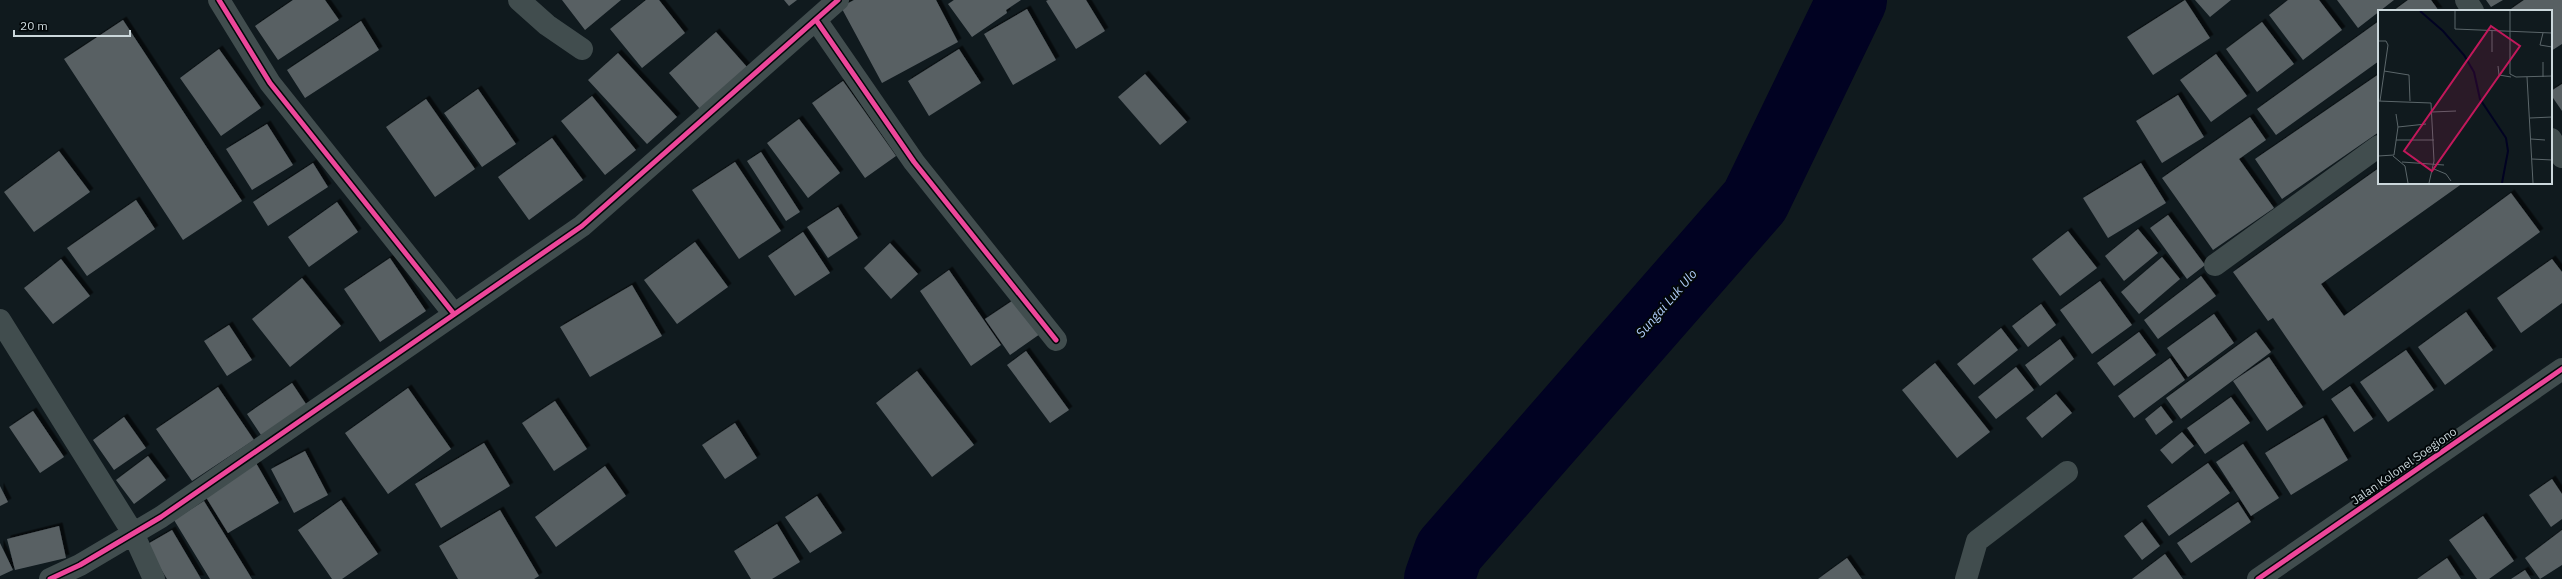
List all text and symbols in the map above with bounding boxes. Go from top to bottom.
inset map [2378,10,2552,184]
scale bar [14,12,130,38]
text: 20 m [20,18,48,33]
water label: Sungai Luk Ulo [1632,266,1701,341]
street label: Jalan Kolonel Soegiono [2348,423,2460,508]

